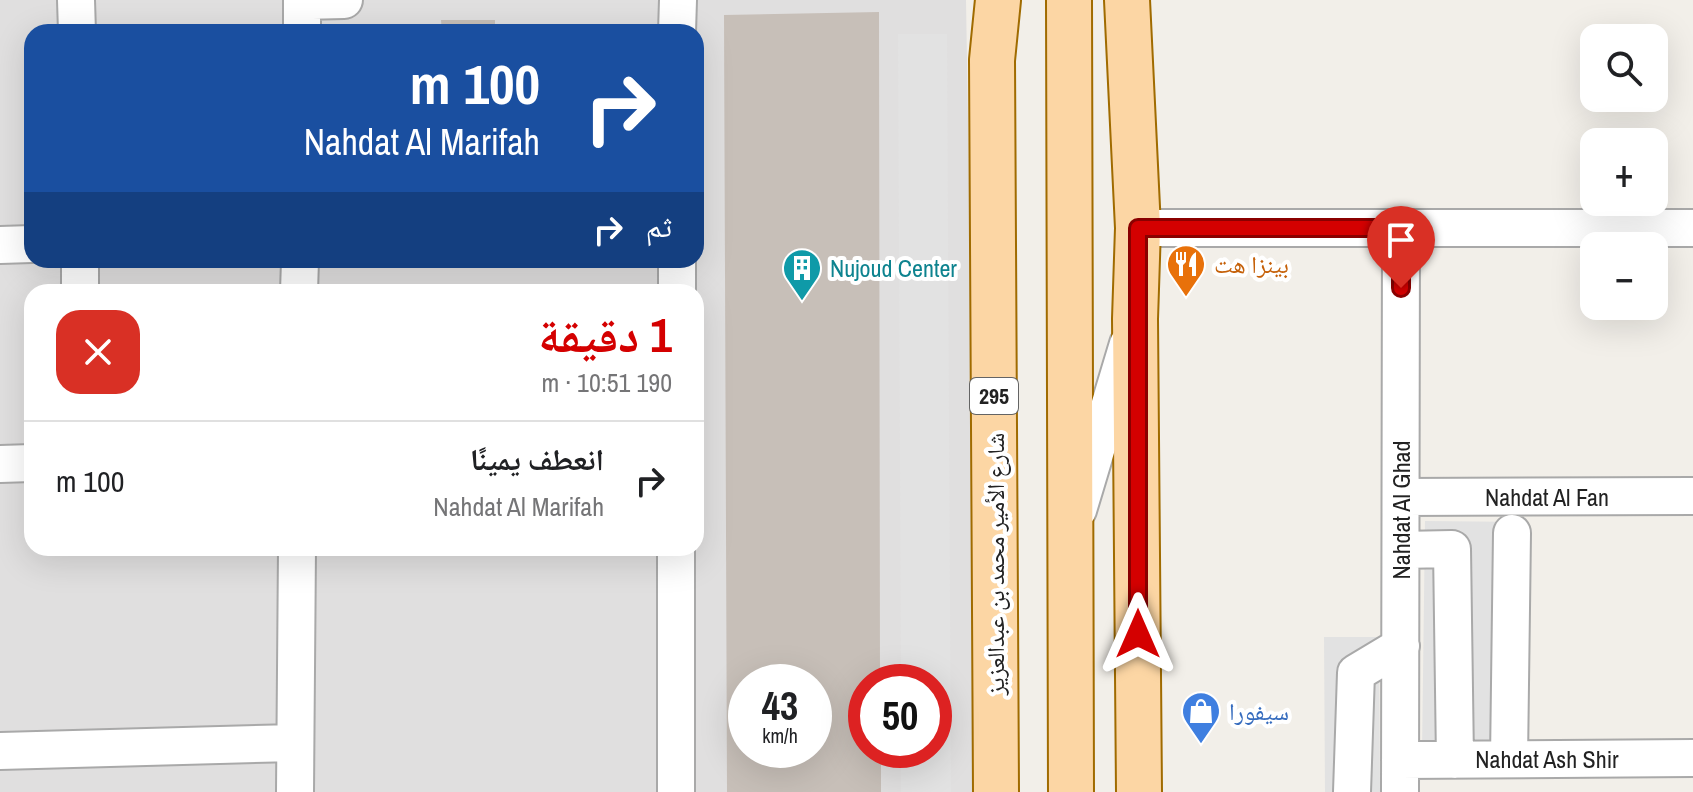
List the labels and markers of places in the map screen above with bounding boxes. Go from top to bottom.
pin [1367,206,1435,288]
restaurant icon: بينزا هت [1165,243,1207,298]
building icon: Nujoud Center [781,247,823,302]
place label: بينزا هت [1214,248,1289,280]
place label: Nujoud Center [830,252,957,284]
shop icon: سيفورا [1180,690,1222,745]
place label: سيفورا [1229,695,1289,727]

